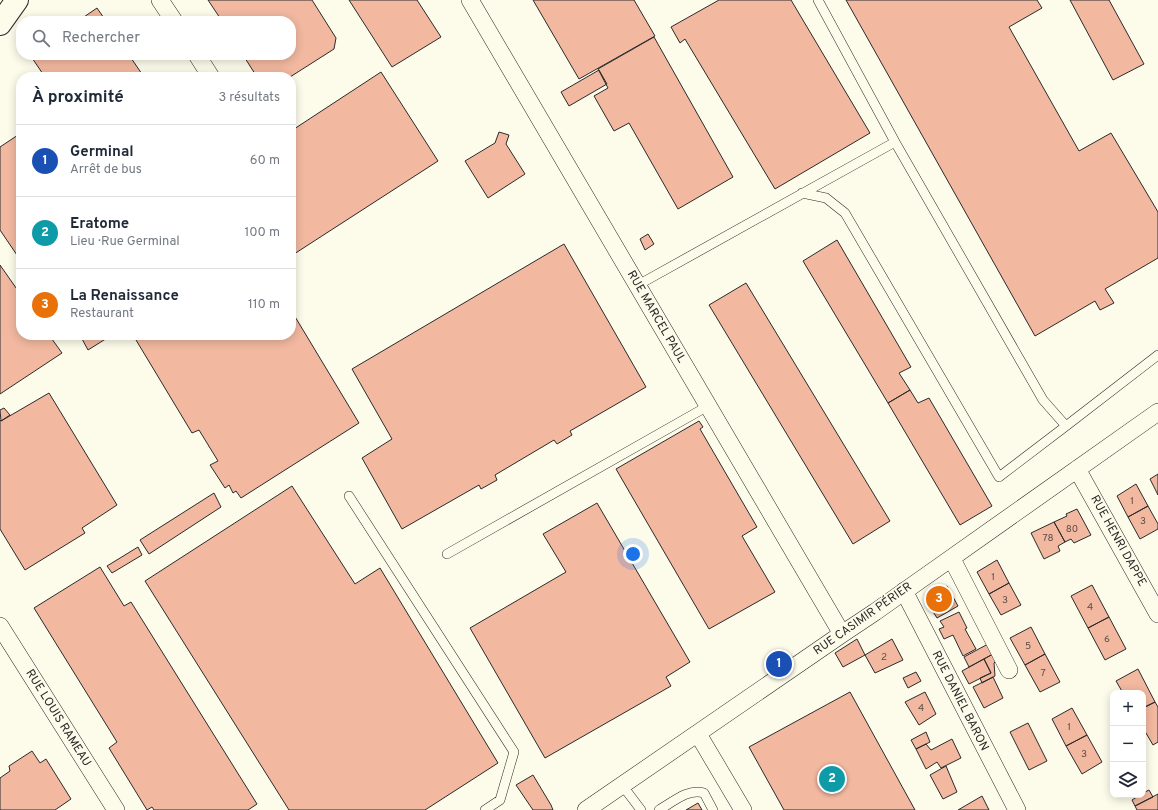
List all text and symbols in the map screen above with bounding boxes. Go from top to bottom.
search box [16,16,296,60]
icon: search [30,27,52,49]
text: Rechercher [62,29,140,48]
text: À proximité [32,87,124,109]
text: 3 résultats [218,90,280,106]
text: Germinal [70,143,134,162]
text: 1 [42,153,48,169]
text: 60 m [250,153,280,169]
text: Arrêt de bus [70,162,142,178]
text: Eratome [70,215,129,234]
text: 2 [41,225,49,241]
text: 100 m [244,225,280,241]
text: Lieu · Rue Germinal [70,234,180,250]
street label: RUE MARCEL PAUL [623,268,689,366]
text: La Renaissance [70,287,179,306]
text: 3 [41,297,49,313]
text: 110 m [248,297,280,313]
text: Restaurant [70,306,134,322]
street label: RUE HENRI DAPPE [1086,492,1150,590]
house number: 1 [1130,495,1134,508]
house number: 3 [1140,515,1146,528]
house number: 80 [1066,523,1078,536]
house number: 78 [1042,532,1054,545]
your location [623,544,643,564]
house number: 1 [991,571,995,584]
street label: RUE CASIMIR PÉRIER [811,579,915,659]
pin: 3 [926,584,952,614]
house number: 3 [1002,594,1008,607]
house number: 4 [1087,601,1093,614]
house number: 6 [1104,633,1110,646]
house number: 5 [1025,640,1031,653]
street label: RUE DANIEL BARON [928,648,992,754]
pin: 1 [766,649,792,679]
house number: 2 [881,651,887,664]
street label: RUE LOUIS RAMEAU [22,666,94,770]
house number: 7 [1040,667,1046,680]
map controls [1110,690,1146,798]
button: + [1110,690,1146,726]
house number: 4 [918,702,924,715]
house number: 1 [1067,721,1071,734]
button: − [1110,726,1146,762]
house number: 3 [1081,748,1087,761]
button: layers [1110,762,1146,798]
pin: 2 [819,764,845,794]

